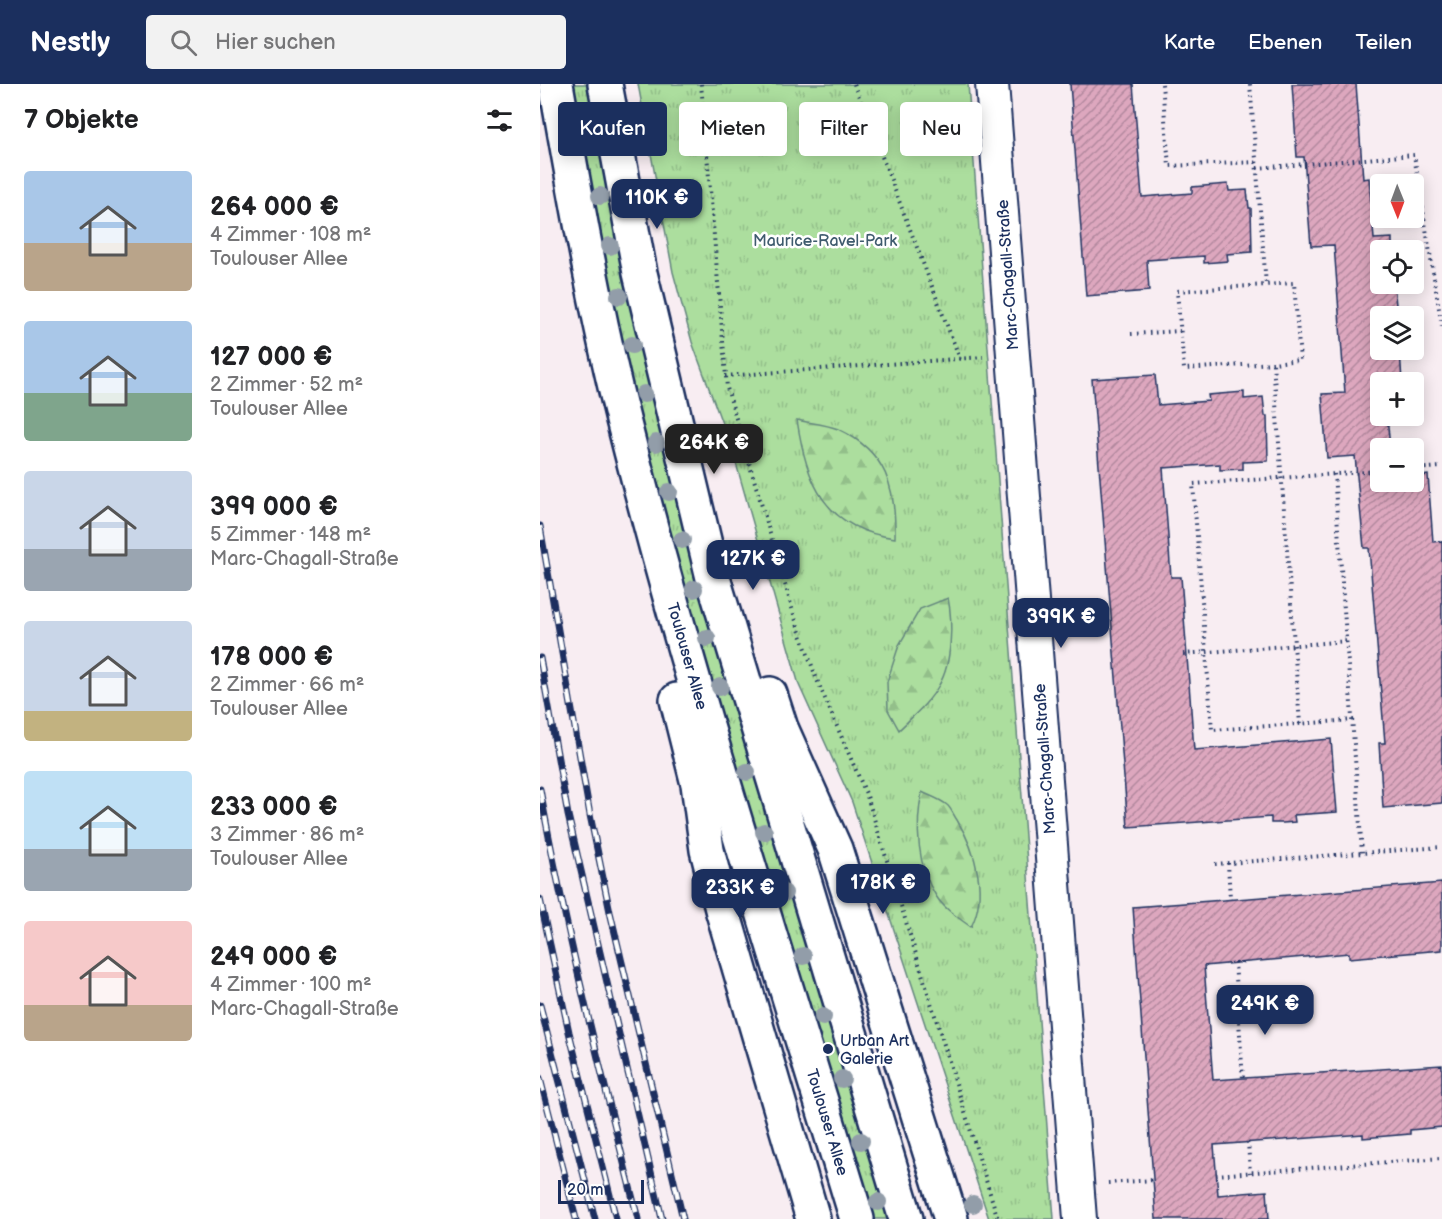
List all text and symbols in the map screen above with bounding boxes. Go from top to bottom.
search box [146,15,566,69]
text: Nestly [30,26,110,59]
icon: search [167,26,200,59]
text: Hier suchen [215,29,336,56]
text: Karte [1164,30,1215,55]
text: Ebenen [1248,30,1322,55]
text: Teilen [1355,30,1412,55]
chip: Kaufen [558,102,667,156]
chip: Mieten [679,102,787,156]
chip: Filter [799,102,888,156]
chip: Neu [900,102,982,156]
icon: filters [483,104,516,137]
text: 7 Objekte [24,105,139,136]
north arrow [1370,174,1424,228]
map controls [1370,174,1424,492]
pin: 110K € [608,179,706,230]
text: 110K € [625,186,689,210]
text: 264 000 € [210,192,339,223]
icon: home [72,195,144,267]
street label: Marc-Chagall-Straße [994,199,1023,351]
text: 4 Zimmer · 108 m² [210,223,371,247]
park label: Maurice-Ravel-Park [753,232,897,251]
button: locate [1370,240,1424,294]
text: Toulouser Allee [210,247,348,271]
button: layers [1370,306,1424,360]
text: 127 000 € [210,342,332,373]
icon: home [72,345,144,417]
button: + [1370,372,1424,426]
text: 2 Zimmer · 52 m² [210,373,363,397]
text: Toulouser Allee [210,397,348,421]
pin: 264K € [665,424,763,475]
text: 264K € [679,431,749,455]
button: − [1370,438,1424,492]
text: 399 000 € [210,492,338,523]
icon: home [72,495,144,567]
text: 5 Zimmer · 148 m² [210,523,371,547]
pin: 127K € [704,540,802,591]
text: Marc-Chagall-Straße [210,547,399,571]
text: 127K € [721,547,786,571]
pin: 399K € [1012,598,1110,649]
street label: Toulouser Allee [662,601,711,713]
text: 399K € [1026,605,1096,629]
text: 178 000 € [210,642,333,673]
icon: home [72,645,144,717]
text: 2 Zimmer · 66 m² [210,673,364,697]
street label: Marc-Chagall-Straße [1031,683,1060,835]
text: Toulouser Allee [210,697,348,721]
text: 233 000 € [210,792,338,823]
icon: home [72,795,144,867]
text: 3 Zimmer · 86 m² [210,823,364,847]
text: Toulouser Allee [210,847,348,871]
pin: 178K € [834,864,932,915]
pin: 233K € [691,869,789,920]
text: 178K € [850,871,916,895]
text: 233K € [706,876,774,900]
text: 249 000 € [210,942,337,973]
icon: home [72,945,144,1017]
text: 4 Zimmer · 100 m² [210,973,372,997]
pin: 249K € [1216,985,1314,1036]
text: 249K € [1231,992,1299,1016]
text: Marc-Chagall-Straße [210,997,399,1021]
place label: Urban Art Galerie [840,1032,910,1069]
marker: Urban Art Galerie [821,1042,835,1056]
street label: Toulouser Allee [801,1067,852,1178]
scale bar [558,1177,644,1204]
text: 20 m [567,1181,603,1200]

